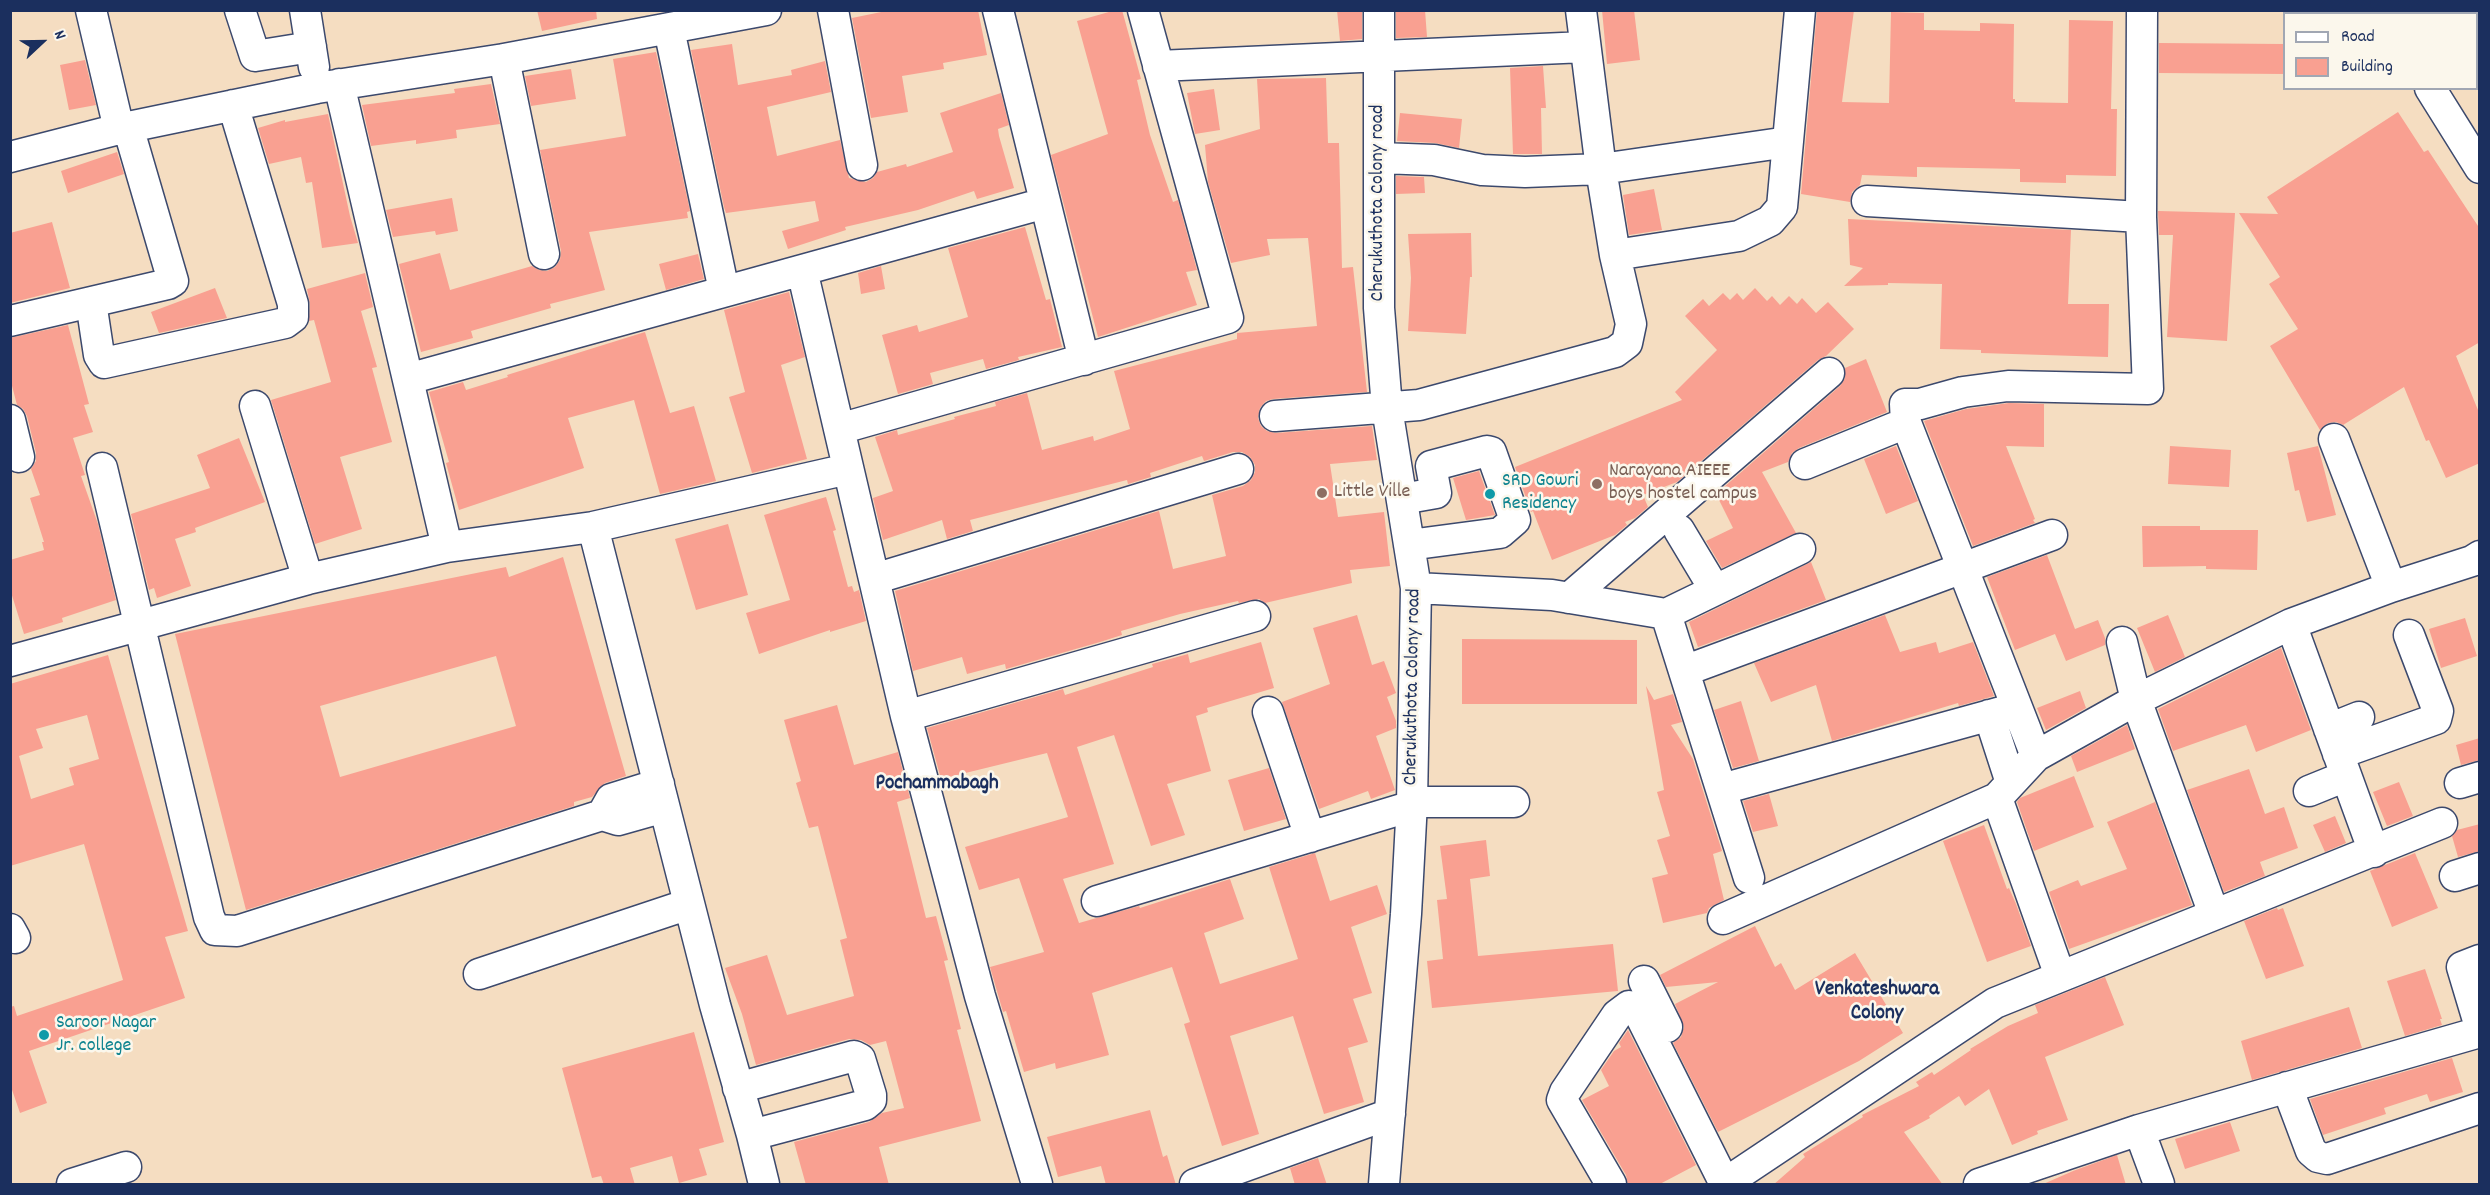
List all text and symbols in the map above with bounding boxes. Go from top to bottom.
north arrow [12,12,72,72]
legend [2283,12,2478,90]
text: Road [2341,25,2375,50]
text: N [47,27,71,43]
text: Building [2341,55,2393,80]
street label: Cherukuthota Colony road [1367,105,1391,301]
place label: Narayana AIEEE boys hostel campus [1609,460,1757,507]
place label: SRD Gowri Residency [1502,470,1578,517]
marker: Narayana AIEEE boys hostel campus [1590,477,1604,491]
place label: Little Ville [1334,481,1410,505]
marker: Little Ville [1315,486,1329,500]
marker: SRD Gowri Residency [1483,487,1497,501]
street label: Cherukuthota Colony road [1400,588,1428,786]
district label: Pochammabagh [875,772,999,798]
district label: Venkateshwara Colony [1815,978,1939,1028]
place label: Saroor Nagar Jr. college [56,1012,156,1059]
marker: Saroor Nagar Jr. college [37,1028,51,1042]

